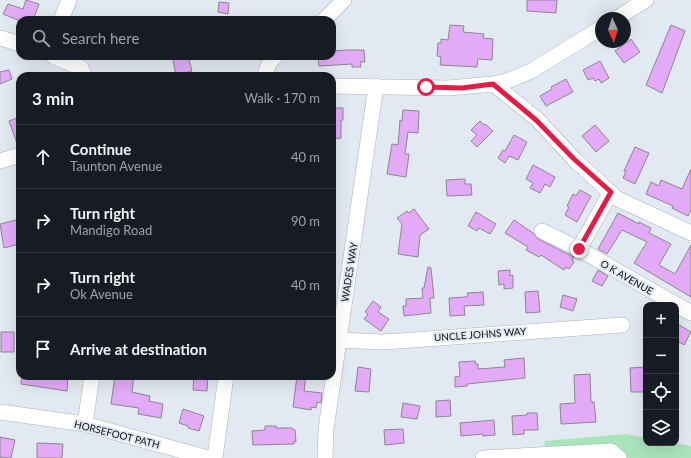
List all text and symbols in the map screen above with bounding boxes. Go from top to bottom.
north arrow [595,12,631,48]
search box [16,16,336,60]
icon: search [30,27,52,49]
text: Search here [62,29,139,47]
route start [417,78,435,96]
text: 3 min [32,88,74,109]
text: Walk · 170 m [244,90,320,106]
text: Continue [70,140,131,158]
icon: ahead [32,146,54,168]
text: 40 m [291,149,320,165]
text: Taunton Avenue [70,158,162,174]
text: Turn right [70,204,135,222]
icon: right [32,210,54,232]
text: 90 m [291,213,320,229]
text: Mandigo Road [70,222,152,238]
route end [570,240,588,258]
street label: WADES WAY [338,241,360,303]
street label: O K AVENUE [598,257,656,297]
text: Turn right [70,268,135,286]
icon: right [32,274,54,296]
text: 40 m [291,277,320,293]
text: Ok Avenue [70,286,133,302]
map controls [643,302,679,446]
button: + [643,302,679,338]
street label: UNCLE JOHNS WAY [433,325,527,343]
icon: arrive [32,338,54,360]
button: − [643,338,679,374]
text: Arrive at destination [70,340,207,358]
button: locate [643,374,679,410]
button: layers [643,410,679,446]
street label: HORSEFOOT PATH [73,418,161,450]

